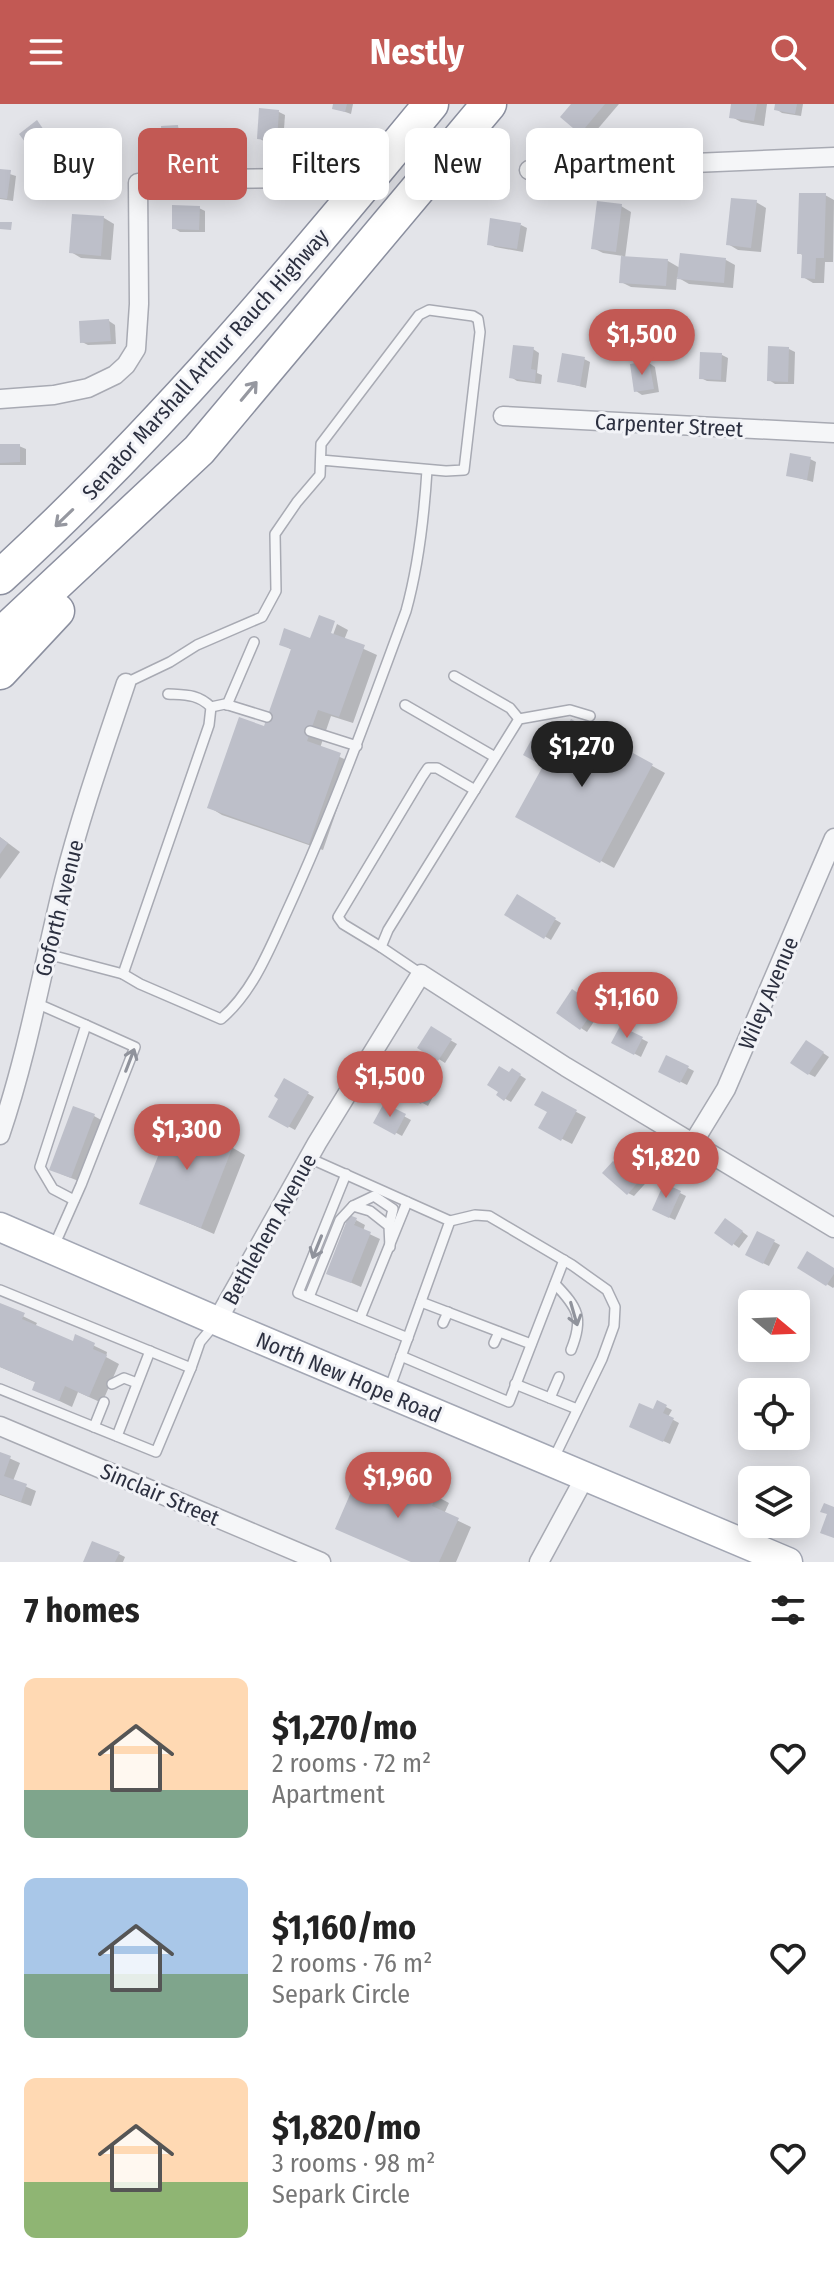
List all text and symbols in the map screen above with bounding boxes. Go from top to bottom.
icon: menu [24,30,68,74]
text: Nestly [370,30,464,74]
icon: search [766,30,810,74]
chip: Buy [24,128,122,200]
chip: Rent [138,128,247,200]
chip: Filters [263,128,389,200]
chip: New [405,128,510,200]
chip: Apartment [526,128,703,200]
street label: Senator Marshall Arthur Rauch Highway [76,223,334,505]
pin: $1,500 [577,309,707,377]
text: $1,500 [607,319,677,350]
one-way arrow [240,381,258,401]
street label: Carpenter Street [594,408,745,443]
one-way arrow [54,509,74,528]
pin: $1,270 [517,721,647,789]
text: $1,270 [549,731,615,762]
street label: Goforth Avenue [29,837,90,979]
street label: Wiley Avenue [733,933,804,1054]
pin: $1,160 [562,972,692,1040]
text: $1,160 [594,982,660,1013]
one-way arrow [124,1048,138,1073]
pin: $1,500 [325,1051,455,1119]
text: $1,500 [355,1061,425,1092]
pin: $1,300 [122,1104,252,1172]
text: $1,300 [152,1114,222,1145]
pin: $1,820 [601,1132,731,1200]
text: $1,820 [632,1142,700,1173]
street label: Bethlehem Avenue [217,1149,322,1310]
one-way arrow [308,1234,323,1259]
north arrow [738,1290,810,1362]
map controls [738,1290,810,1538]
one-way arrow [568,1301,583,1326]
street label: North New Hope Road [252,1326,445,1429]
button: locate [738,1378,810,1450]
pin: $1,960 [333,1452,463,1520]
street label: Sinclair Street [96,1457,224,1532]
text: $1,960 [363,1462,433,1493]
button: layers [738,1466,810,1538]
icon: filters [766,1588,810,1632]
text: 7 homes [24,1590,140,1631]
text: $1,270/mo [272,1707,417,1748]
icon: home [88,1710,184,1806]
icon: heart [766,1736,810,1780]
text: 2 rooms · 72 m² [272,1748,431,1779]
text: Apartment [272,1779,385,1810]
text: $1,160/mo [272,1907,416,1948]
icon: home [88,1910,184,2006]
icon: heart [766,1936,810,1980]
text: 2 rooms · 76 m² [272,1948,432,1979]
text: Separk Circle [272,1979,410,2010]
text: $1,820/mo [272,2107,421,2148]
icon: home [88,2110,184,2206]
icon: heart [766,2136,810,2180]
text: 3 rooms · 98 m² [272,2148,435,2179]
text: Separk Circle [272,2179,410,2210]

